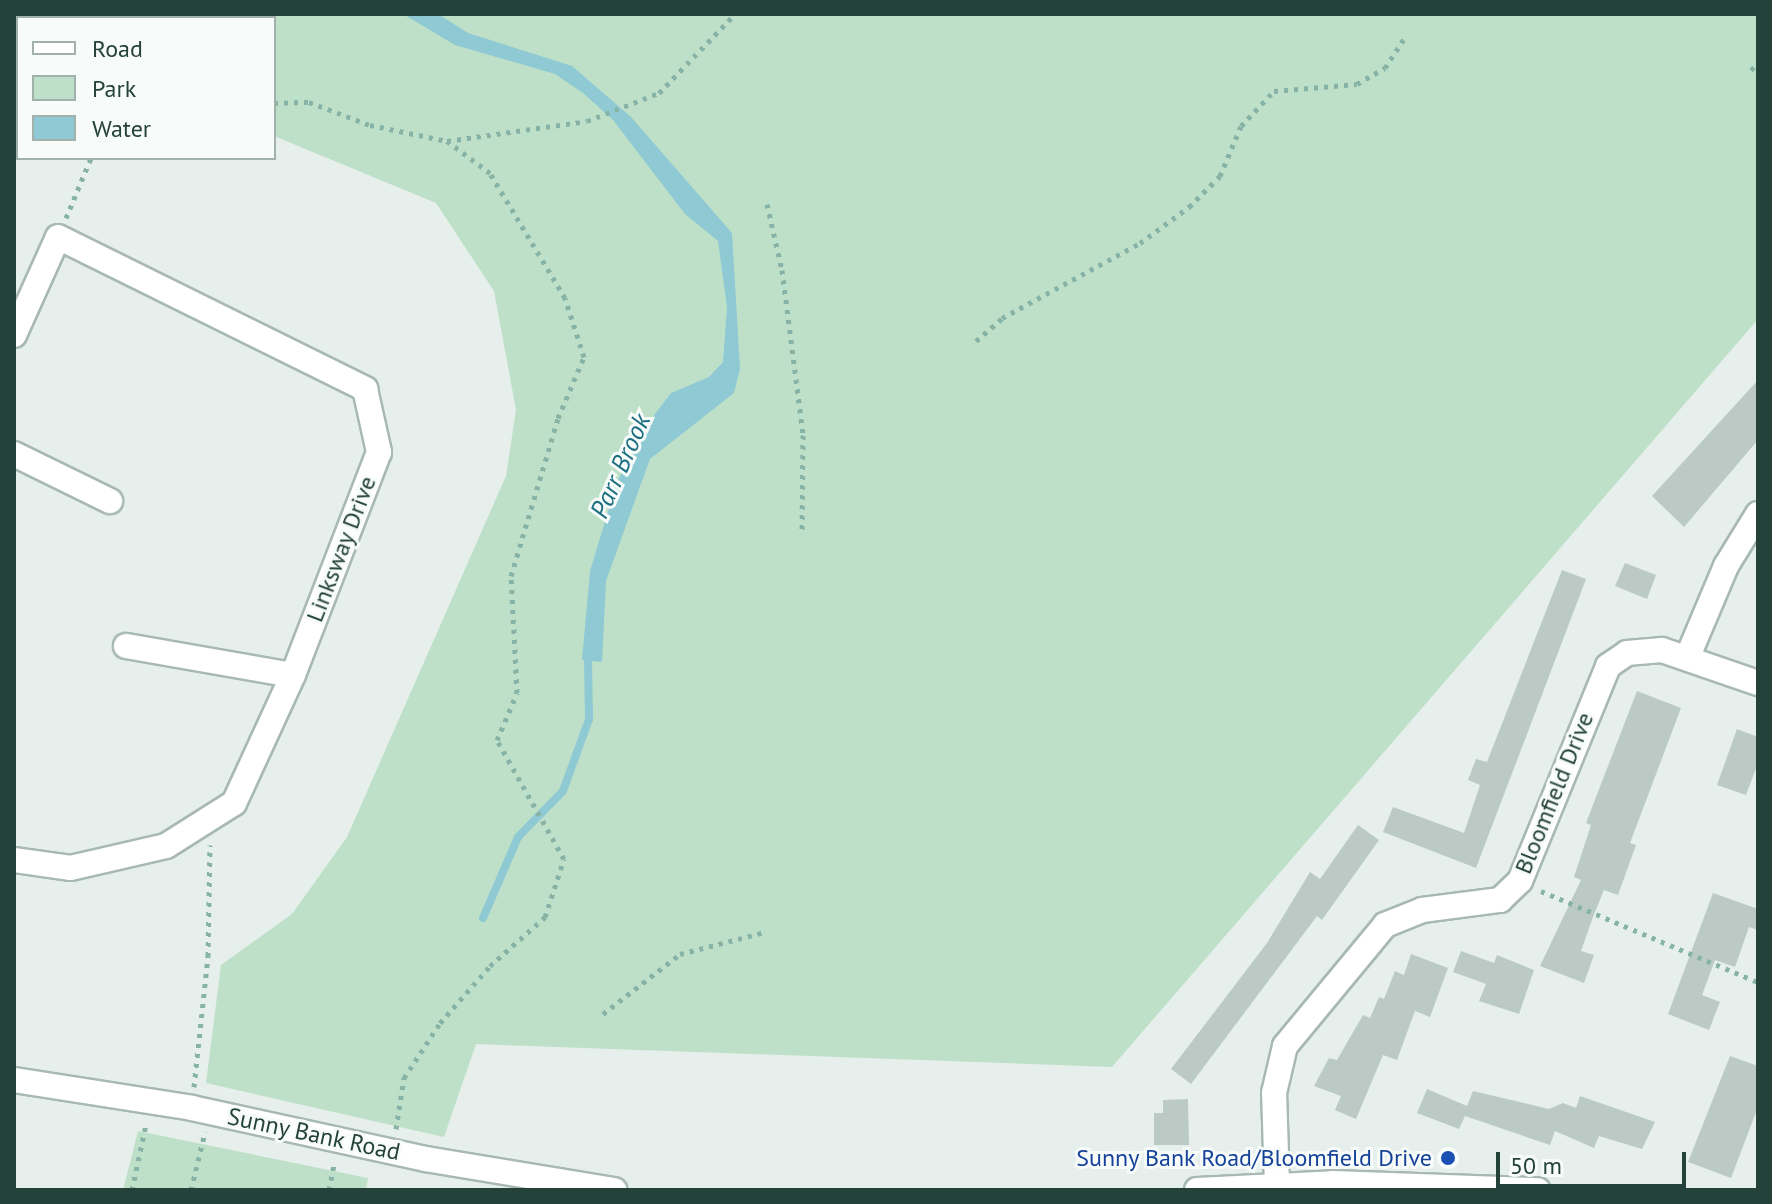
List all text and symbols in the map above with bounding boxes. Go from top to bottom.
legend [16,16,276,160]
text: Road [92,33,143,64]
text: Park [92,73,136,104]
text: Water [92,113,151,144]
water label: Parr Brook [583,409,657,523]
street label: Linksway Drive [300,472,382,626]
street label: Bloomfield Drive [1509,708,1599,878]
street label: Sunny Bank Road [224,1101,404,1167]
scale bar [1500,1136,1690,1186]
place label: Sunny Bank Road/Bloomfield Drive [1075,1144,1432,1172]
marker: Sunny Bank Road/Bloomfield Drive [1439,1149,1457,1167]
text: 50 m [1510,1150,1562,1181]

